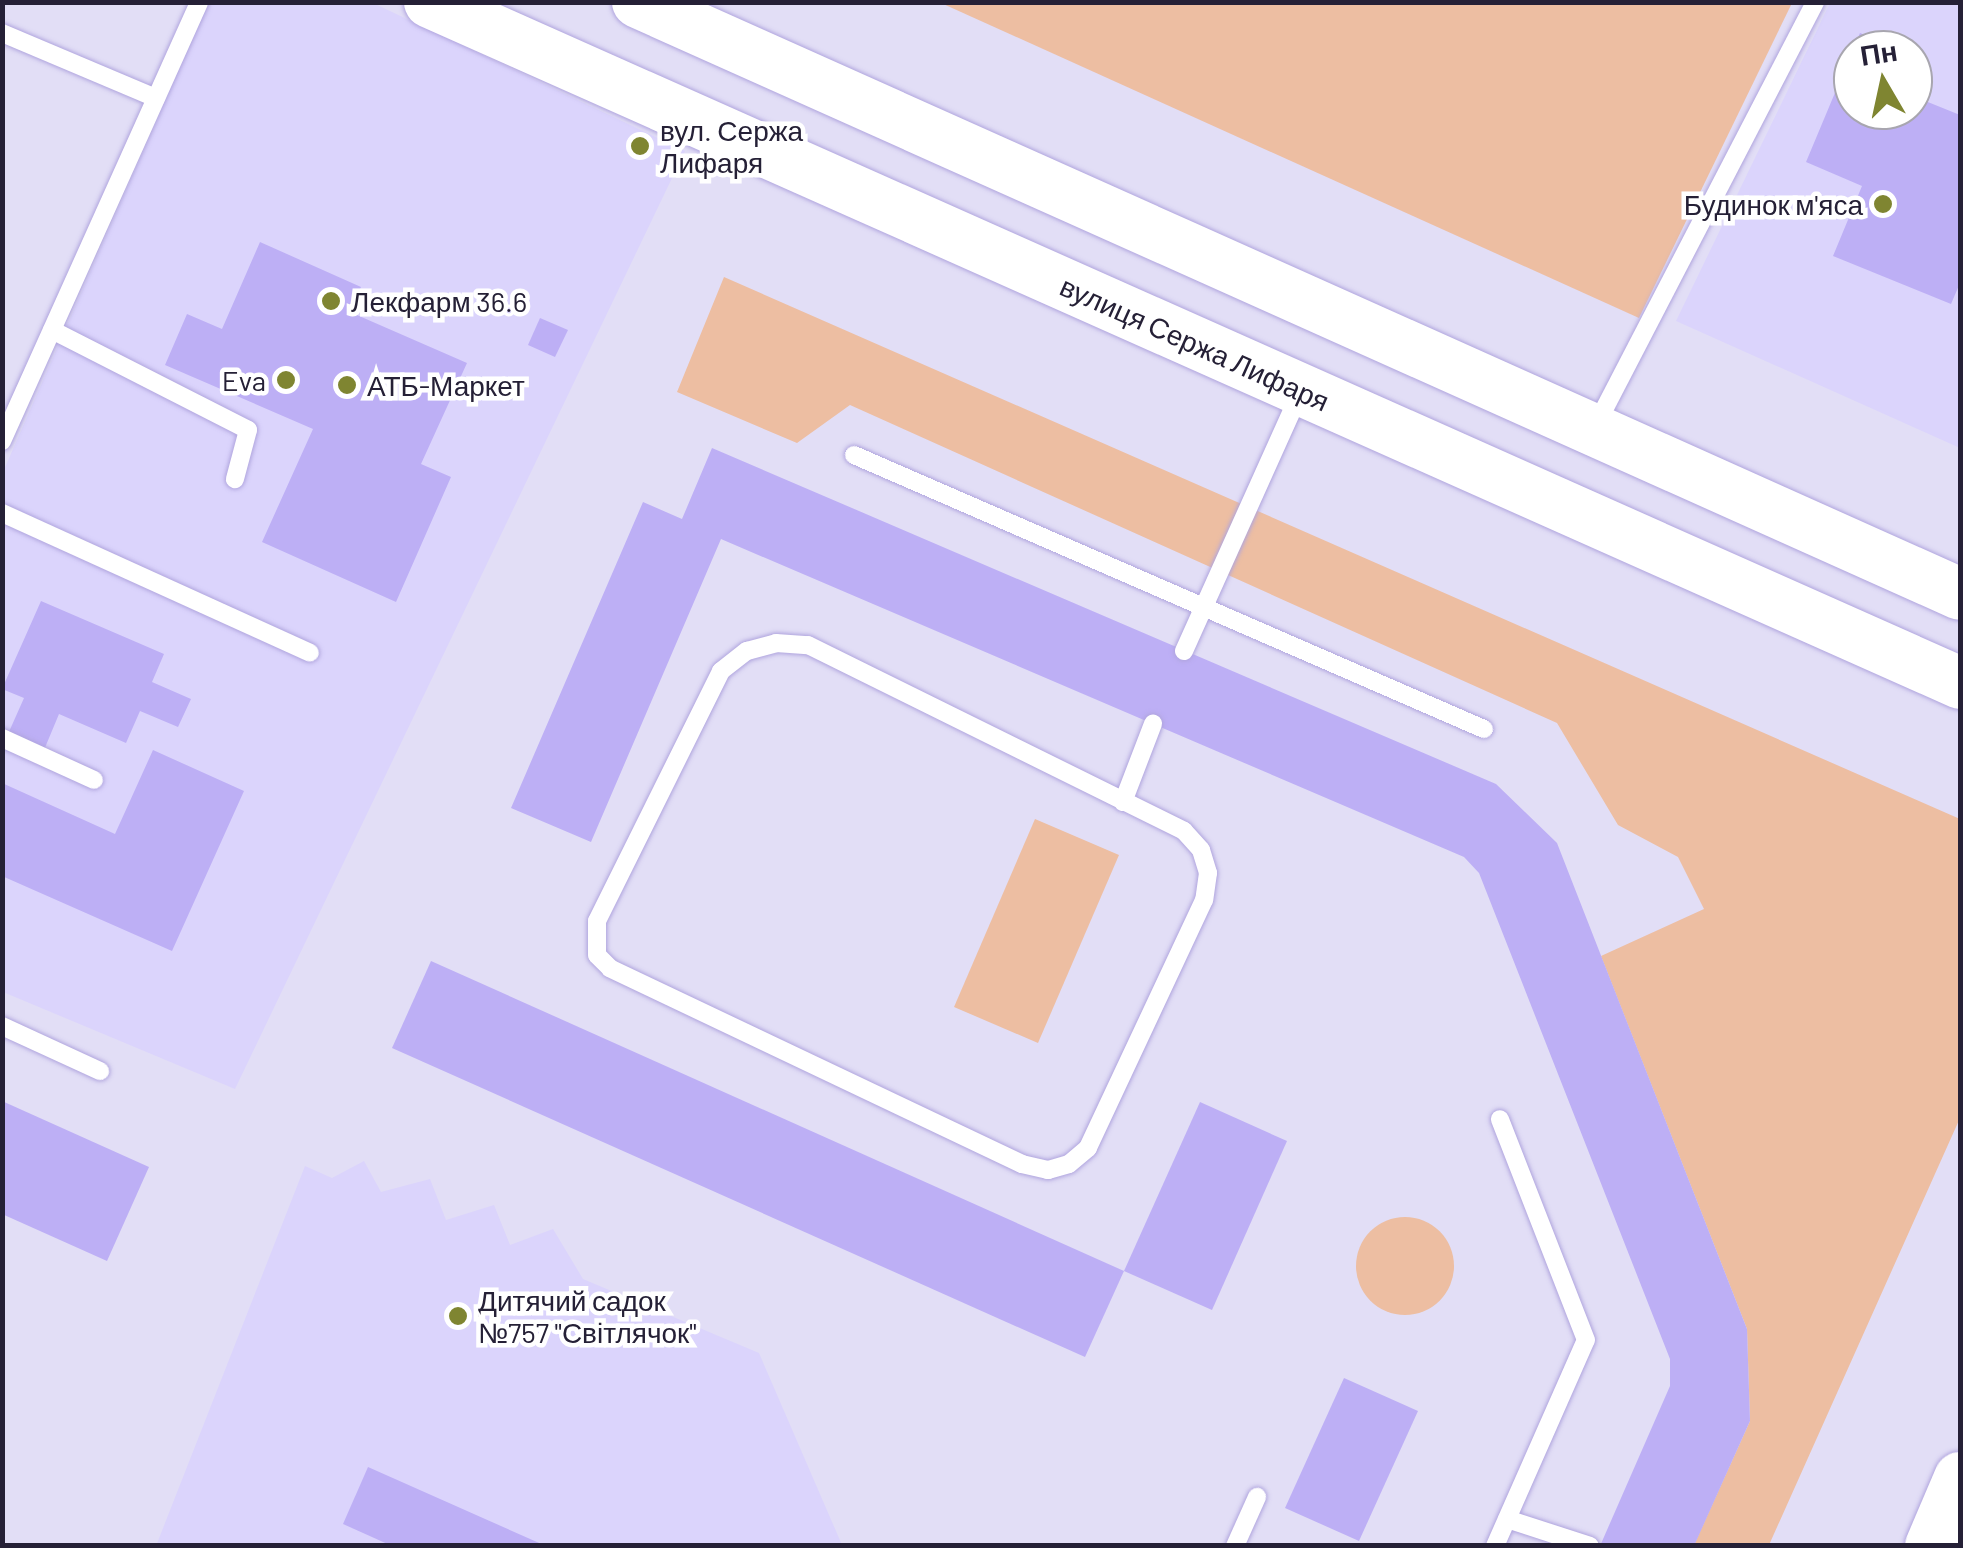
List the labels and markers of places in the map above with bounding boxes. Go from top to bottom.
place label: вул. Сержа Лифаря [660,113,803,179]
marker: вул. Сержа Лифаря [629,135,651,157]
place label: Будинок м'яса [1684,187,1863,221]
marker: Будинок м'яса [1872,193,1894,215]
place label: Лекфарм 36.6 [351,284,527,318]
marker: Лекфарм 36.6 [320,290,342,312]
place label: Eva [222,363,266,397]
place label: АТБ-Маркет [367,368,525,402]
marker: Eva [275,369,297,391]
marker: АТБ-Маркет [336,374,358,396]
place label: Дитячий садок №757 "Світлячок" [478,1283,697,1349]
marker: Дитячий садок №757 "Світлячок" [447,1305,469,1327]

